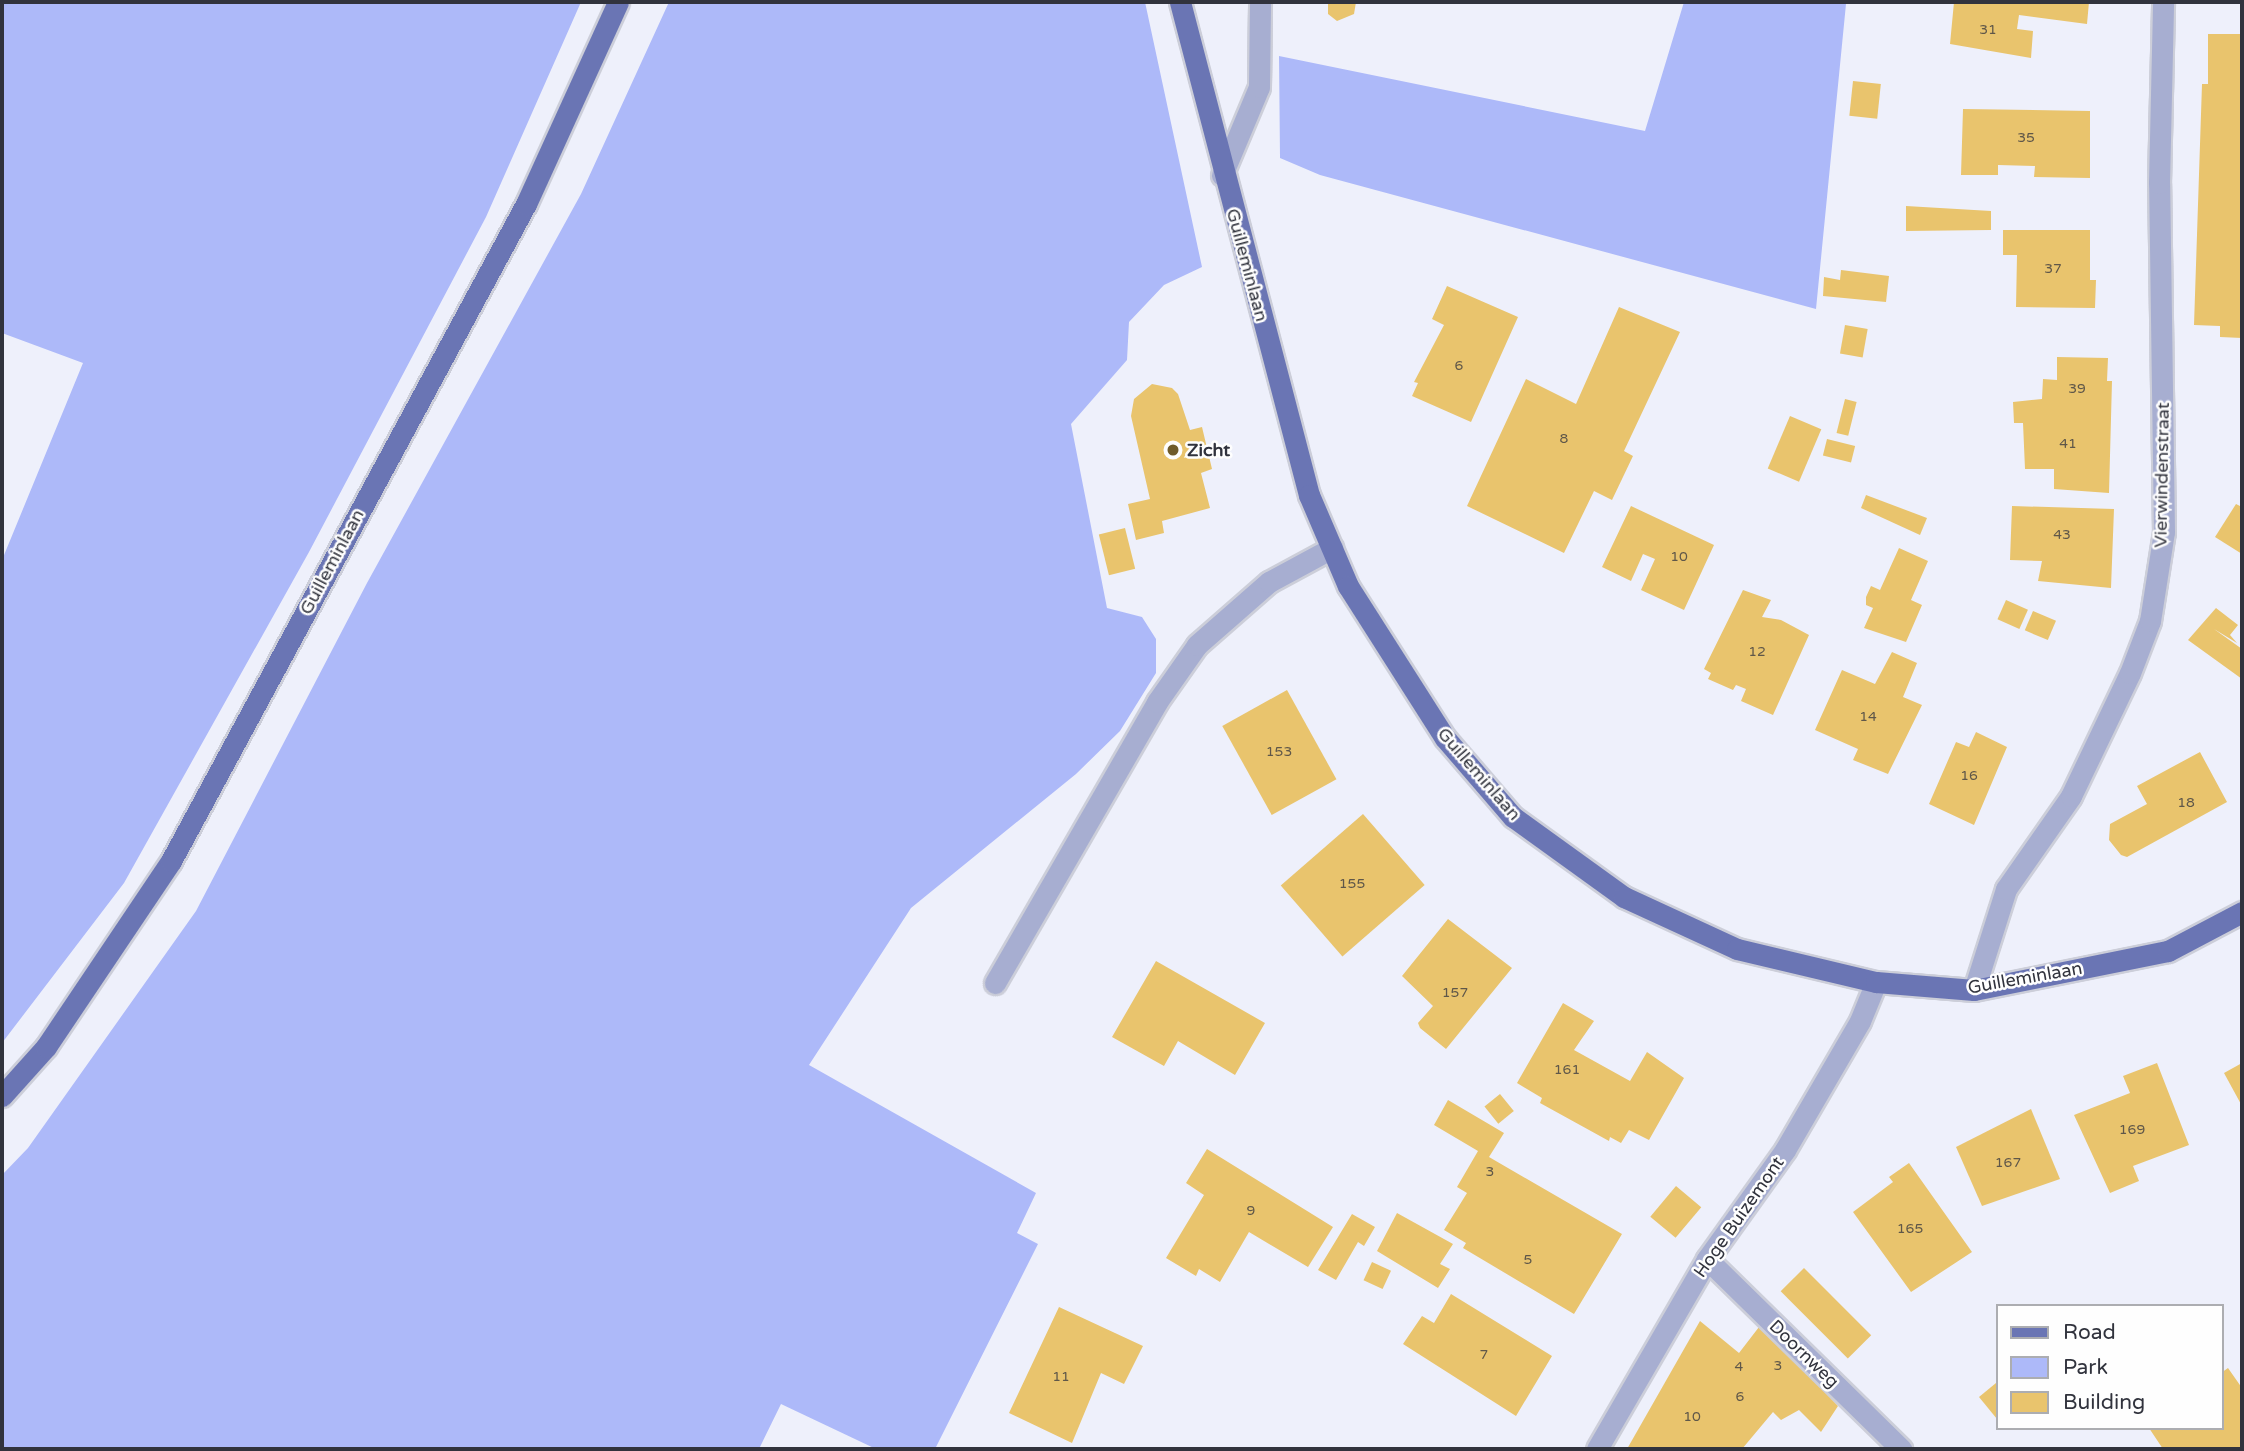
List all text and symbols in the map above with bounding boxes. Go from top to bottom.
house number: 31 [1979,22,1997,38]
house number: 35 [2017,130,2035,146]
street label: Guilleminlaan [1222,206,1272,324]
house number: 37 [2044,261,2062,277]
house number: 6 [1455,358,1463,374]
house number: 39 [2068,381,2086,397]
street label: Vierwindenstraat [2150,402,2174,548]
house number: 8 [1560,431,1568,447]
house number: 41 [2059,436,2077,452]
place label: Zicht [1187,439,1230,461]
marker: Zicht [1165,442,1181,458]
street label: Guilleminlaan [295,506,369,618]
house number: 43 [2053,527,2071,543]
house number: 10 [1670,549,1688,565]
house number: 12 [1748,644,1766,660]
house number: 14 [1859,709,1877,725]
street label: Guilleminlaan [1433,723,1525,825]
house number: 153 [1266,744,1292,760]
house number: 16 [1960,768,1978,784]
house number: 18 [2177,795,2195,811]
house number: 155 [1339,876,1365,892]
street label: Guilleminlaan [1966,957,2084,999]
house number: 157 [1442,985,1468,1001]
house number: 161 [1554,1062,1580,1078]
house number: 169 [2119,1122,2145,1138]
street label: Hoge Buizemont [1689,1152,1789,1282]
house number: 167 [1995,1155,2021,1171]
house number: 3 [1486,1164,1494,1180]
house number: 9 [1247,1203,1255,1219]
house number: 165 [1897,1221,1923,1237]
house number: 5 [1524,1252,1532,1268]
legend [1996,1304,2223,1430]
street label: Doornweg [1765,1316,1843,1392]
text: Road [2063,1320,2116,1345]
house number: 7 [1480,1347,1488,1363]
text: Park [2063,1355,2108,1380]
house number: 3 [1774,1358,1782,1374]
house number: 4 [1735,1359,1743,1375]
house number: 11 [1052,1369,1070,1385]
house number: 6 [1736,1389,1744,1405]
text: Building [2063,1390,2145,1415]
house number: 10 [1683,1409,1701,1425]

